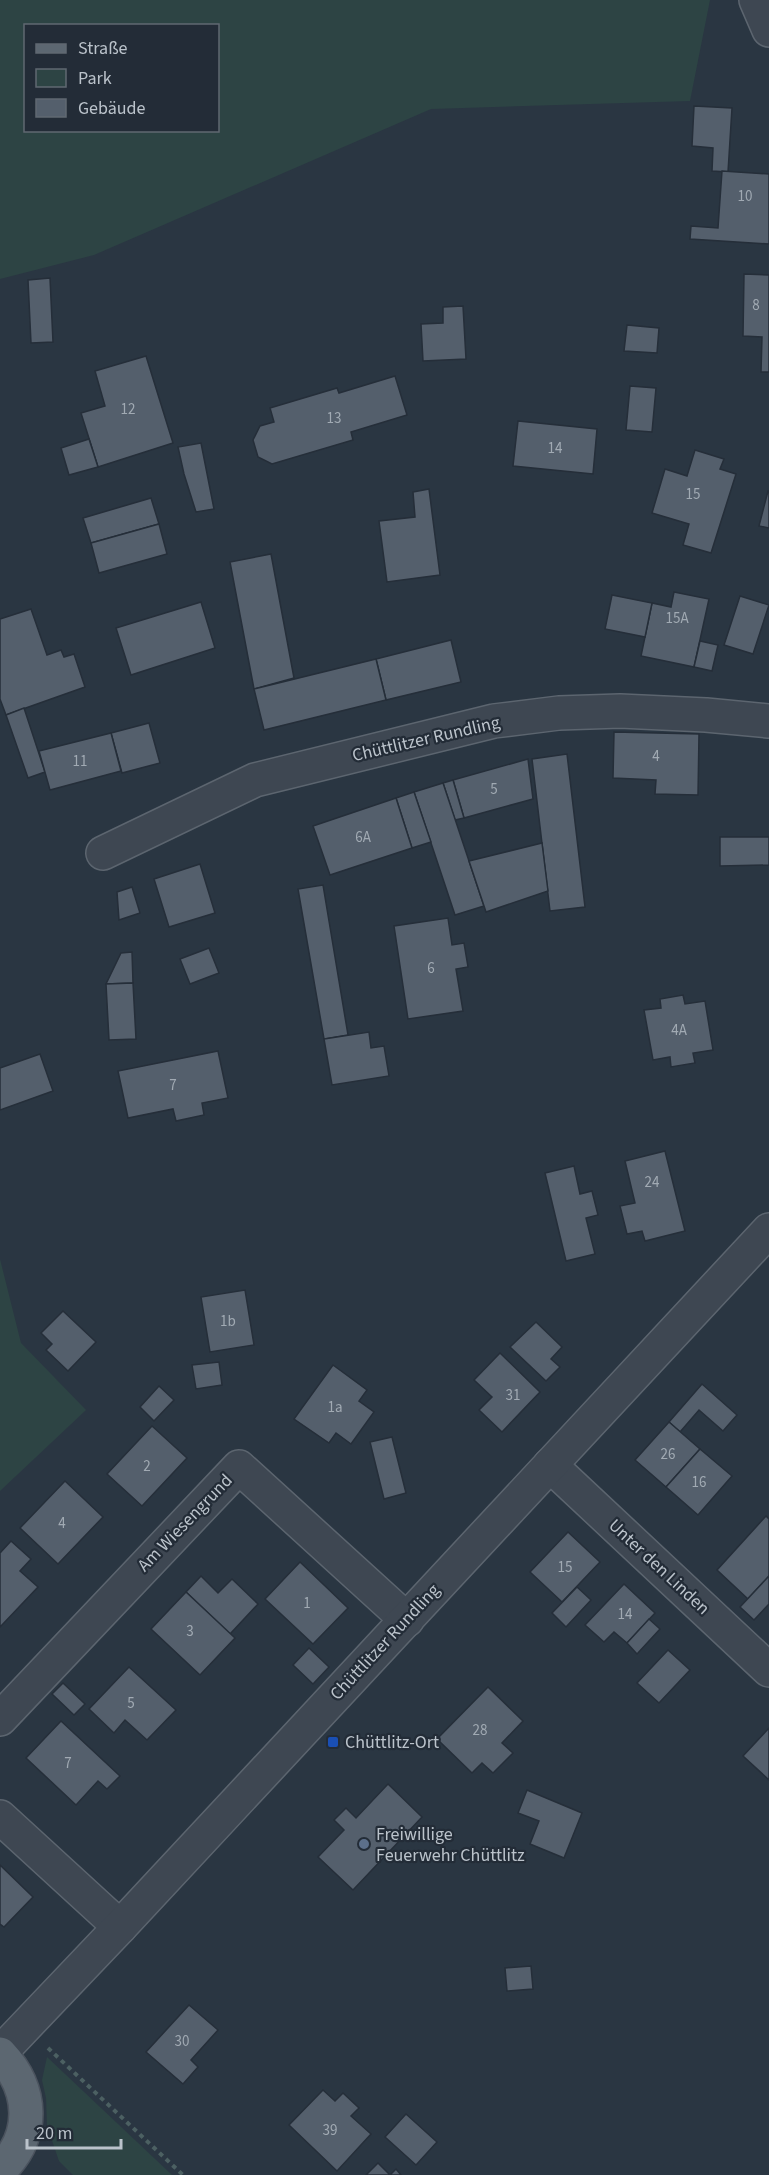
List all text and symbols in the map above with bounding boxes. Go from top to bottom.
legend [24,24,219,132]
text: Straße [78,36,128,61]
text: Park [78,66,112,91]
text: Gebäude [78,96,146,121]
house number: 10 [738,186,752,207]
house number: 8 [752,295,760,316]
house number: 12 [121,399,135,420]
house number: 13 [327,408,341,429]
house number: 14 [548,438,563,459]
house number: 15 [686,484,700,505]
house number: 15A [665,608,689,629]
street label: Chüttlitzer Rundling [350,710,502,768]
house number: 4 [652,746,660,767]
house number: 11 [73,751,87,772]
house number: 5 [490,779,498,800]
house number: 6A [355,827,372,848]
house number: 6 [427,958,435,979]
house number: 4A [671,1020,688,1041]
house number: 7 [169,1075,177,1096]
house number: 24 [645,1172,660,1193]
house number: 1b [220,1311,236,1332]
house number: 31 [506,1385,520,1406]
house number: 1a [327,1397,343,1418]
house number: 26 [661,1444,675,1465]
house number: 2 [143,1456,151,1477]
street label: Am Wiesengrund [132,1469,238,1577]
house number: 16 [692,1472,706,1493]
house number: 4 [58,1513,66,1534]
street label: Unter den Linden [603,1513,715,1621]
house number: 15 [558,1557,572,1578]
street label: Chüttlitzer Rundling [324,1578,446,1706]
house number: 1 [303,1593,311,1614]
house number: 14 [618,1604,633,1625]
house number: 3 [186,1621,194,1642]
house number: 5 [127,1693,135,1714]
house number: 28 [473,1720,487,1741]
place label: Chüttlitz-Ort [345,1730,439,1755]
marker: Chüttlitz-Ort [326,1735,340,1749]
house number: 7 [64,1753,72,1774]
place label: Freiwillige Feuerwehr Chüttlitz [376,1822,525,1868]
marker: Freiwillige Feuerwehr Chüttlitz [357,1837,371,1851]
house number: 30 [175,2031,189,2052]
scale bar [27,2112,122,2150]
house number: 39 [323,2120,337,2141]
text: 20 m [36,2121,72,2146]

